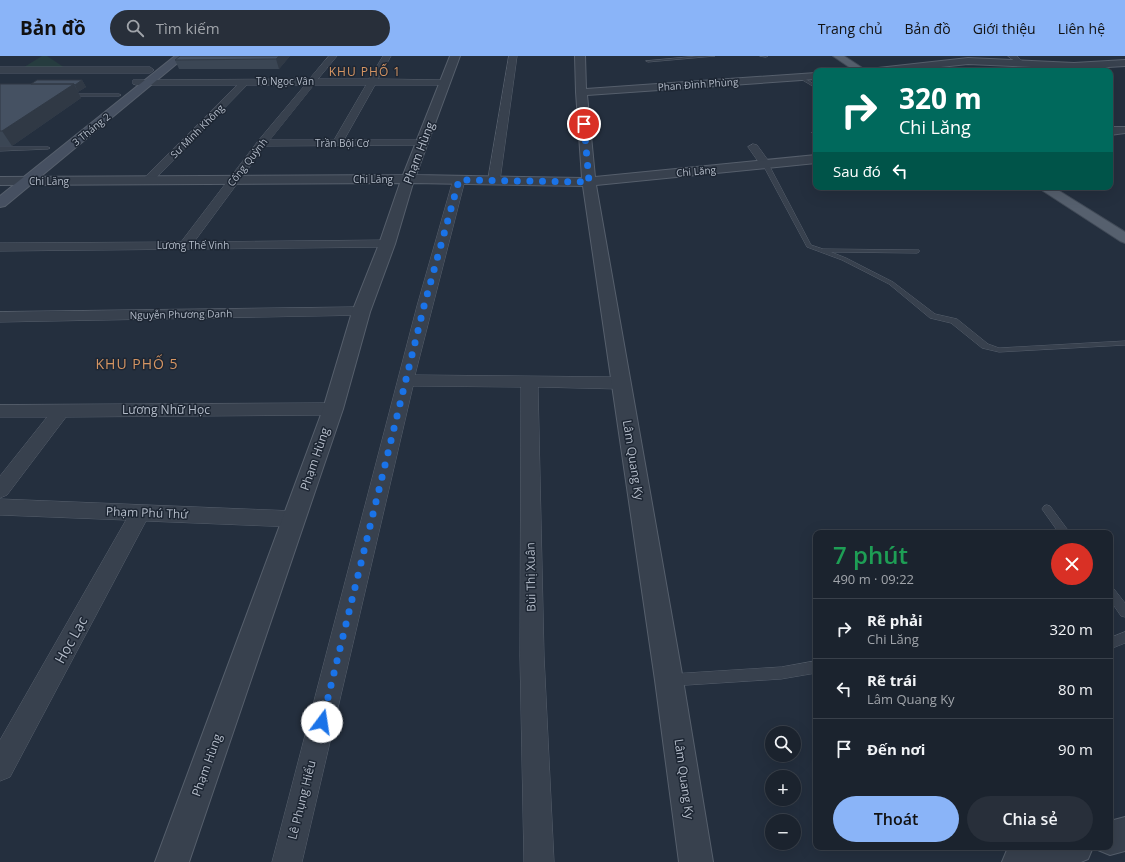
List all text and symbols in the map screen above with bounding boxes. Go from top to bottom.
search box [110,10,390,46]
text: Bản đồ [20,15,86,41]
icon: search [124,17,146,39]
text: Tìm kiếm [156,18,220,38]
text: Trang chủ [818,19,883,38]
text: Bản đồ [905,19,951,38]
text: Giới thiệu [973,19,1036,38]
text: Liên hệ [1058,19,1105,38]
district label: KHU PHỐ 1 [329,63,401,80]
street label: Tô Ngọc Vân [256,74,314,88]
street label: Phan Đình Phùng [657,74,739,94]
text: 320 m [899,79,982,117]
icon: right [833,84,885,136]
street label: Sư Minh Không [167,101,227,161]
pin [567,107,601,141]
street label: 3 Tháng 2 [69,109,113,149]
icon: arrive [573,113,595,135]
text: Chi Lăng [899,115,971,139]
street label: Phạm Hùng [399,119,438,186]
street label: Cống Quỳnh [224,135,270,189]
street label: Trần Bội Cơ [315,136,370,150]
icon: left [889,160,911,182]
text: Sau đó [833,161,881,181]
street label: Chi Lăng [676,162,717,180]
street label: Chi Lăng [353,172,394,186]
street label: Chi Lăng [29,174,70,188]
street label: Lương Thế Vinh [157,238,229,252]
street label: Nguyễn Phương Danh [130,306,232,322]
district label: KHU PHỐ 5 [95,354,179,373]
street label: Lương Nhữ Học [122,401,210,418]
street label: Lâm Quang Ky [619,419,648,502]
street label: Phạm Hùng [296,425,333,493]
street label: Phạm Phú Thứ [106,503,190,522]
text: 7 phút [833,538,908,571]
street label: Bùi Thị Xuân [521,542,540,612]
button: close [1051,543,1093,585]
text: 490 m · 09:22 [833,570,914,588]
text: Rẽ phải [867,610,923,630]
street label: Học Lạc [50,613,91,667]
icon: right [833,618,855,640]
text: 320 m [1049,619,1093,639]
text: Chi Lăng [867,630,919,648]
text: Rẽ trái [867,670,917,690]
icon: left [833,678,855,700]
text: 80 m [1058,679,1093,699]
text: Lâm Quang Ky [867,690,955,708]
position arrow [301,701,343,743]
map controls [765,726,801,850]
button: search [765,726,801,762]
street label: Phạm Hùng [187,731,226,799]
street label: Lâm Quang Ky [670,738,699,821]
icon: arrive [833,738,855,760]
text: Đến nơi [867,739,925,759]
text: 90 m [1058,739,1093,759]
street label: Lê Phụng Hiểu [283,759,320,841]
button: + [765,770,801,806]
button: Thoát [833,796,959,842]
button: Chia sẻ [967,796,1093,842]
button: − [765,814,801,850]

